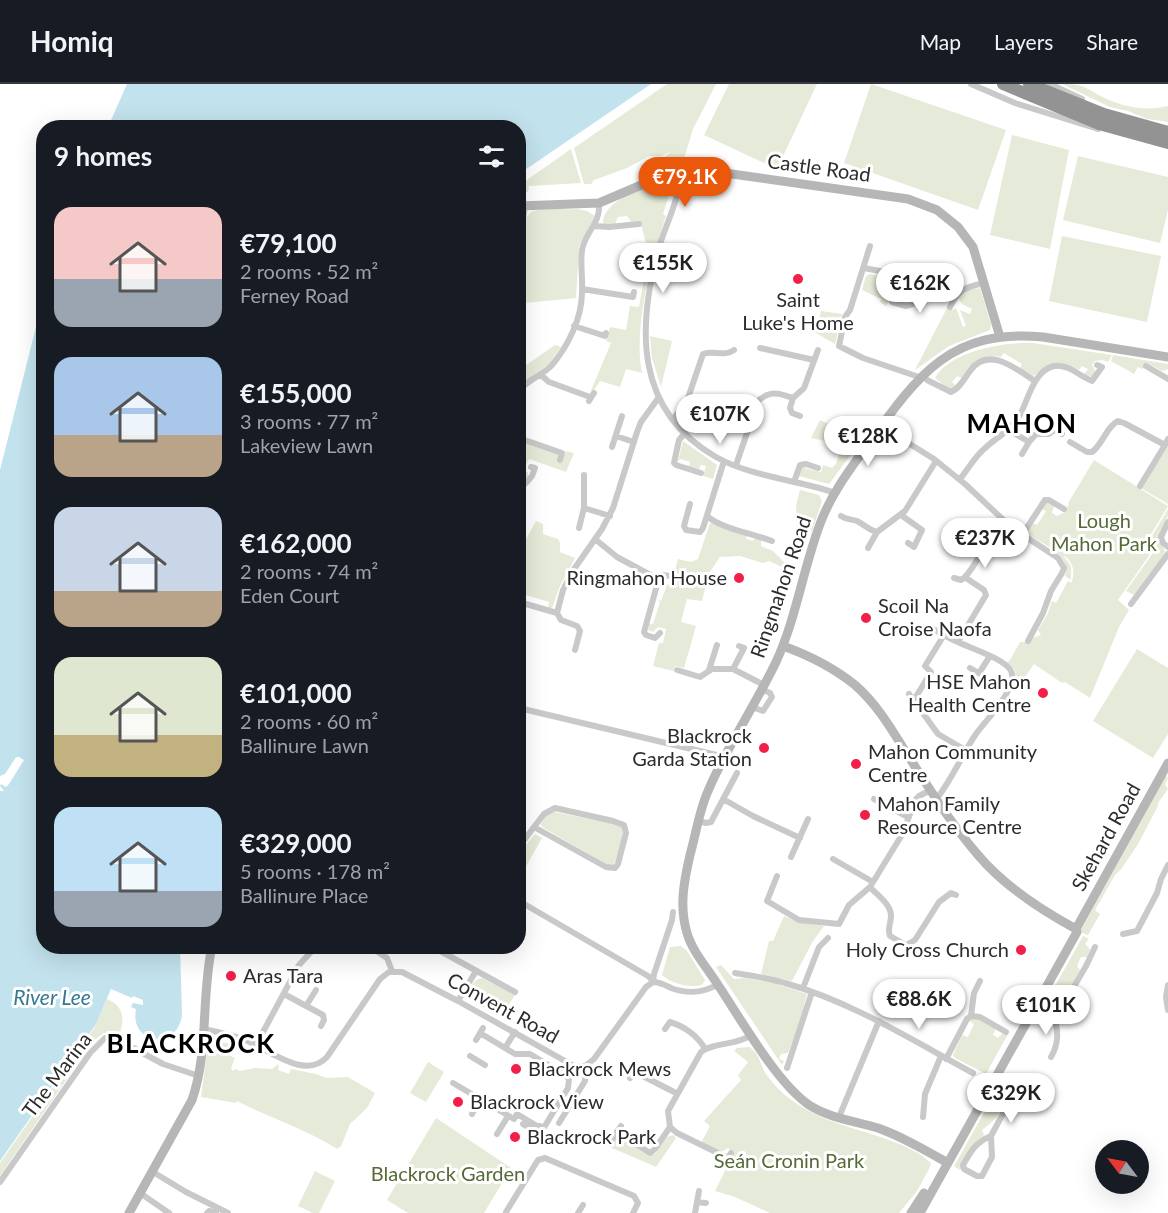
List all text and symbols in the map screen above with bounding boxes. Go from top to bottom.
text: Homiq [30,24,114,58]
text: Map [920,29,961,54]
text: Layers [994,29,1053,54]
text: Share [1086,29,1138,54]
text: 9 homes [54,140,152,172]
icon: filters [475,140,508,173]
street label: Castle Road [766,148,872,186]
pin: €79.1K [636,157,734,208]
text: €79.1K [653,164,717,188]
text: €79,100 [240,227,337,259]
icon: home [102,231,174,303]
pin: €155K [621,243,705,294]
text: €155K [633,250,693,274]
text: 2 rooms · 52 m² [240,259,378,283]
pin: €162K [878,263,962,314]
text: €162K [890,270,950,294]
marker: Saint Luke's Home [791,272,805,286]
text: Ferney Road [240,283,349,307]
place label: Saint Luke's Home [742,287,854,334]
text: €155,000 [240,377,352,409]
icon: home [102,381,174,453]
pin: €107K [678,394,762,445]
text: €107K [690,401,750,425]
district label: MAHON [966,407,1078,439]
text: 3 rooms · 77 m² [240,409,378,433]
pin: €128K [826,416,910,467]
text: €128K [838,423,898,447]
text: Lakeview Lawn [240,433,373,457]
park label: Lough Mahon Park [1051,508,1158,555]
street label: Ringmahon Road [745,513,816,661]
pin: €237K [943,518,1027,569]
text: €237K [955,525,1015,549]
text: €162,000 [240,527,352,559]
icon: home [102,531,174,603]
text: 2 rooms · 74 m² [240,559,378,583]
place label: Ringmahon House [566,565,727,589]
marker: Ringmahon House [732,571,746,585]
text: Eden Court [240,583,339,607]
place label: Scoil Na Croise Naofa [878,593,992,640]
marker: Scoil Na Croise Naofa [859,611,873,625]
place label: HSE Mahon Health Centre [908,669,1031,716]
text: €101,000 [240,677,352,709]
icon: home [102,681,174,753]
marker: HSE Mahon Health Centre [1036,686,1050,700]
text: 2 rooms · 60 m² [240,709,378,733]
place label: Blackrock Garda Station [632,723,753,770]
text: Ballinure Lawn [240,733,369,757]
place label: Mahon Community Centre [868,739,1038,786]
marker: Blackrock Garda Station [757,741,771,755]
marker: Mahon Community Centre [849,757,863,771]
street label: Skehard Road [1066,778,1145,895]
place label: Mahon Family Resource Centre [877,791,1022,838]
marker: Mahon Family Resource Centre [858,808,872,822]
text: €329,000 [240,827,352,859]
icon: home [102,831,174,903]
text: 5 rooms · 178 m² [240,859,390,883]
text: Ballinure Place [240,883,368,907]
place label: Holy Cross Church [846,937,1009,961]
marker: Holy Cross Church [1014,943,1028,957]
place label: Aras Tara [243,963,323,987]
street label: Convent Road [444,967,563,1048]
marker: Aras Tara [224,969,238,983]
pin: €88.6K [870,979,968,1030]
water label: River Lee [13,984,91,1009]
pin: €101K [1004,985,1088,1036]
text: €88.6K [887,986,951,1010]
text: €101K [1016,992,1076,1016]
street label: The Marina [17,1027,96,1122]
district label: BLACKROCK [106,1027,276,1059]
place label: Blackrock Mews [528,1056,671,1080]
marker: Blackrock Mews [509,1062,523,1076]
pin: €329K [969,1073,1053,1124]
text: €329K [981,1080,1041,1104]
place label: Blackrock View [470,1089,604,1113]
marker: Blackrock View [451,1095,465,1109]
place label: Blackrock Park [527,1124,657,1148]
marker: Blackrock Park [508,1130,522,1144]
north arrow [1095,1140,1149,1194]
map controls [1095,1140,1149,1194]
park label: Seán Cronin Park [714,1148,865,1172]
park label: Blackrock Garden [371,1161,525,1185]

